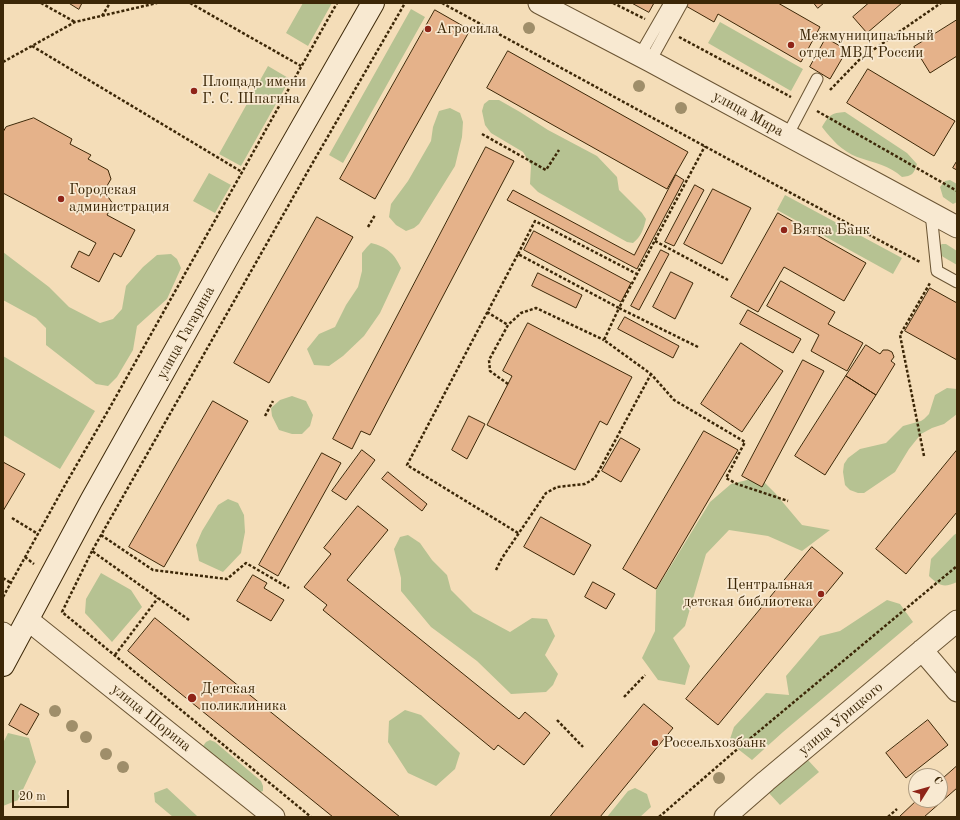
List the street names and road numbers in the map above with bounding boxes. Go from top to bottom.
street label: улица Мира [709,87,787,141]
street label: улица Гагарина [153,283,219,383]
street label: улица Урицкого [795,678,887,760]
street label: улица Шорина [107,680,195,756]

